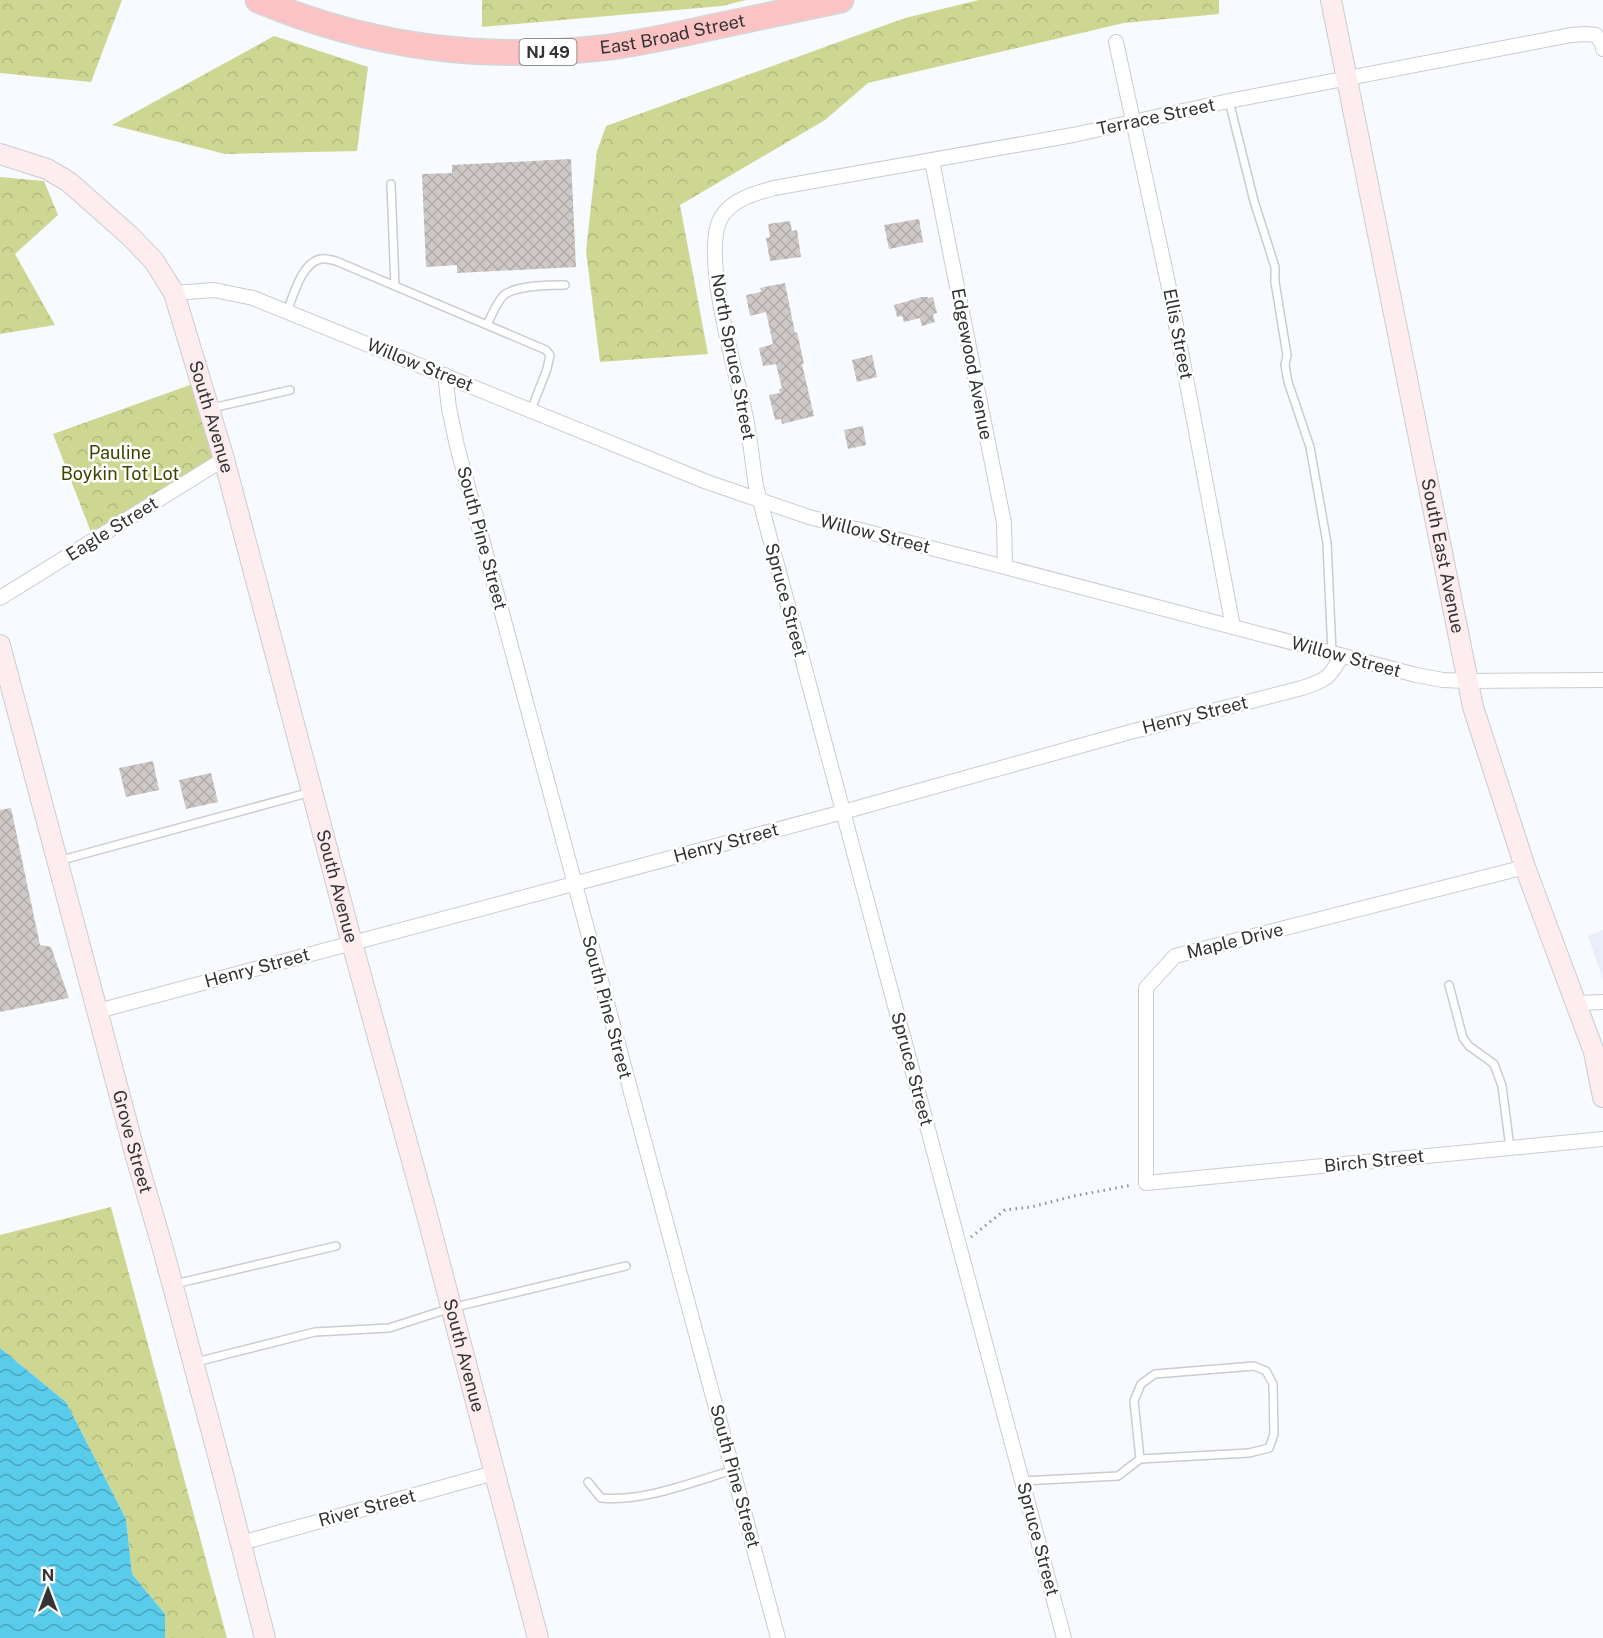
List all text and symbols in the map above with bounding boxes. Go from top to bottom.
street label: East Broad Street [599,10,747,58]
road number: NJ 49 [520,39,576,65]
street label: Terrace Street [1095,94,1217,139]
street label: North Spruce Street [707,272,760,442]
street label: Edgewood Avenue [948,286,997,441]
street label: Ellis Street [1159,287,1198,381]
street label: Willow Street [364,334,476,395]
street label: South Avenue [185,358,238,475]
park label: Pauline Boykin Tot Lot [61,442,179,484]
street label: South Pine Street [453,464,512,612]
street label: South East Avenue [1417,477,1469,635]
street label: Eagle Street [62,492,162,565]
street label: Willow Street [818,510,932,557]
street label: Spruce Street [761,541,812,659]
street label: Willow Street [1289,632,1403,681]
street label: Henry Street [1140,691,1250,738]
street label: Henry Street [671,818,781,867]
street label: South Avenue [312,827,362,945]
street label: Maple Drive [1184,918,1285,963]
street label: South Pine Street [578,933,637,1081]
street label: Henry Street [202,943,312,992]
street label: Spruce Street [887,1010,938,1128]
street label: Grove Street [109,1088,157,1196]
street label: Birch Street [1323,1145,1425,1176]
street label: South Avenue [439,1296,489,1414]
street label: South Pine Street [706,1402,765,1550]
street label: Spruce Street [1013,1480,1064,1598]
street label: River Street [316,1484,418,1531]
north arrow [18,1560,78,1620]
text: N [42,1566,54,1585]

